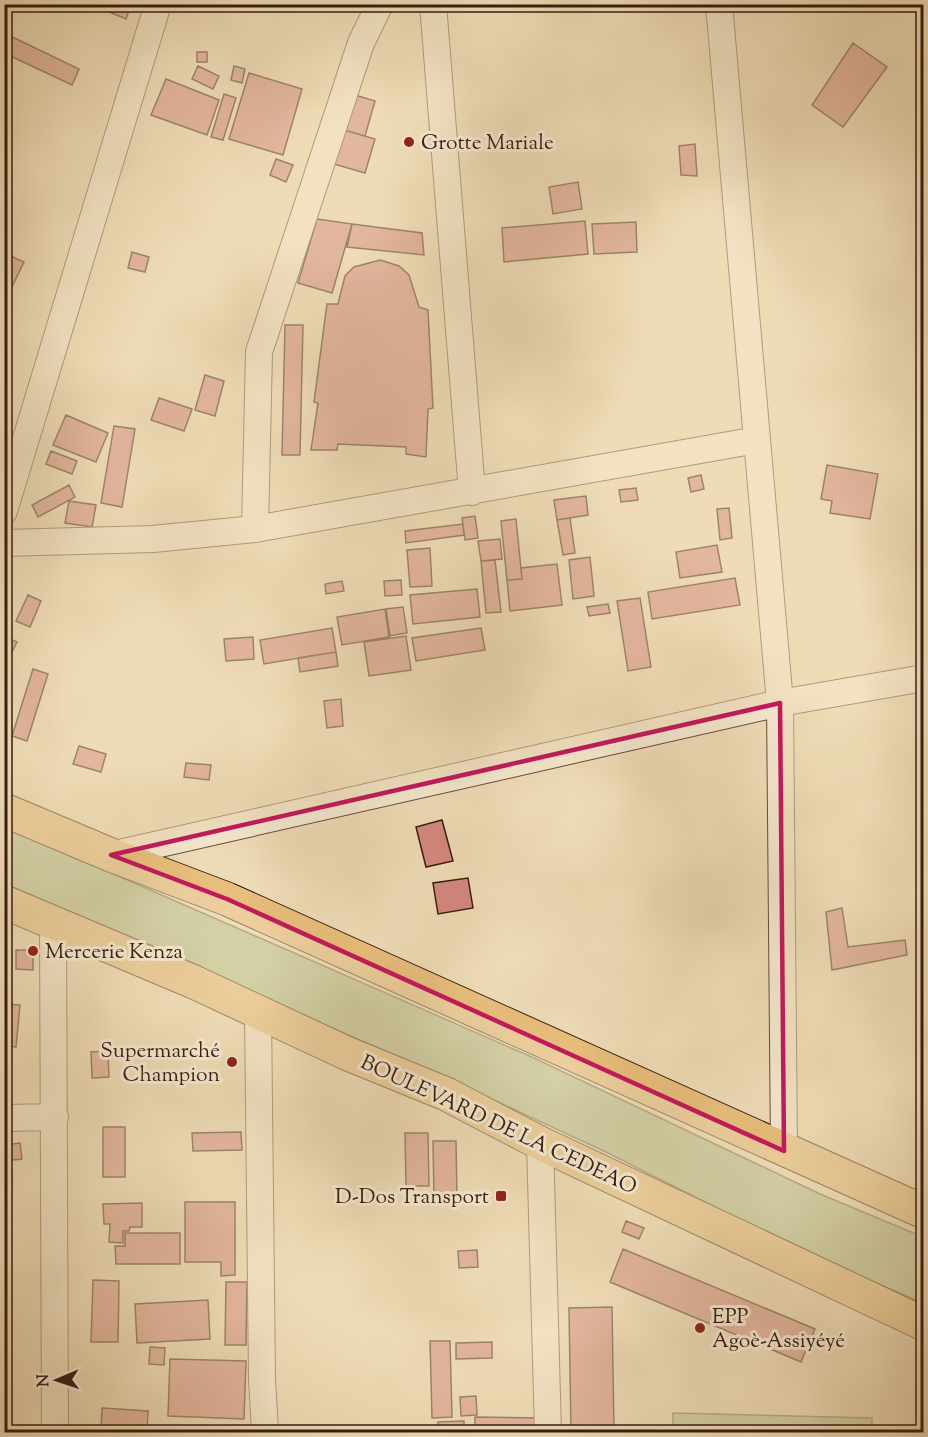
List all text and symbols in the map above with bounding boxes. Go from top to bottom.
place label: Grotte Mariale [421,129,554,159]
marker: Grotte Mariale [402,135,416,149]
place label: Mercerie Kenza [45,938,183,968]
marker: Mercerie Kenza [26,944,40,958]
place label: Supermarché Champion [100,1037,220,1091]
street label: BOULEVARD DE LA CEDEAO [355,1048,641,1203]
marker: Supermarché Champion [225,1055,239,1069]
place label: D-Dos Transport [335,1183,489,1213]
marker: D-Dos Transport [494,1189,508,1203]
place label: EPP Agoè-Assiyéyé [712,1303,845,1357]
marker: EPP Agoè-Assiyéyé [693,1321,707,1335]
north arrow [27,1350,87,1410]
text: N [33,1373,56,1387]

